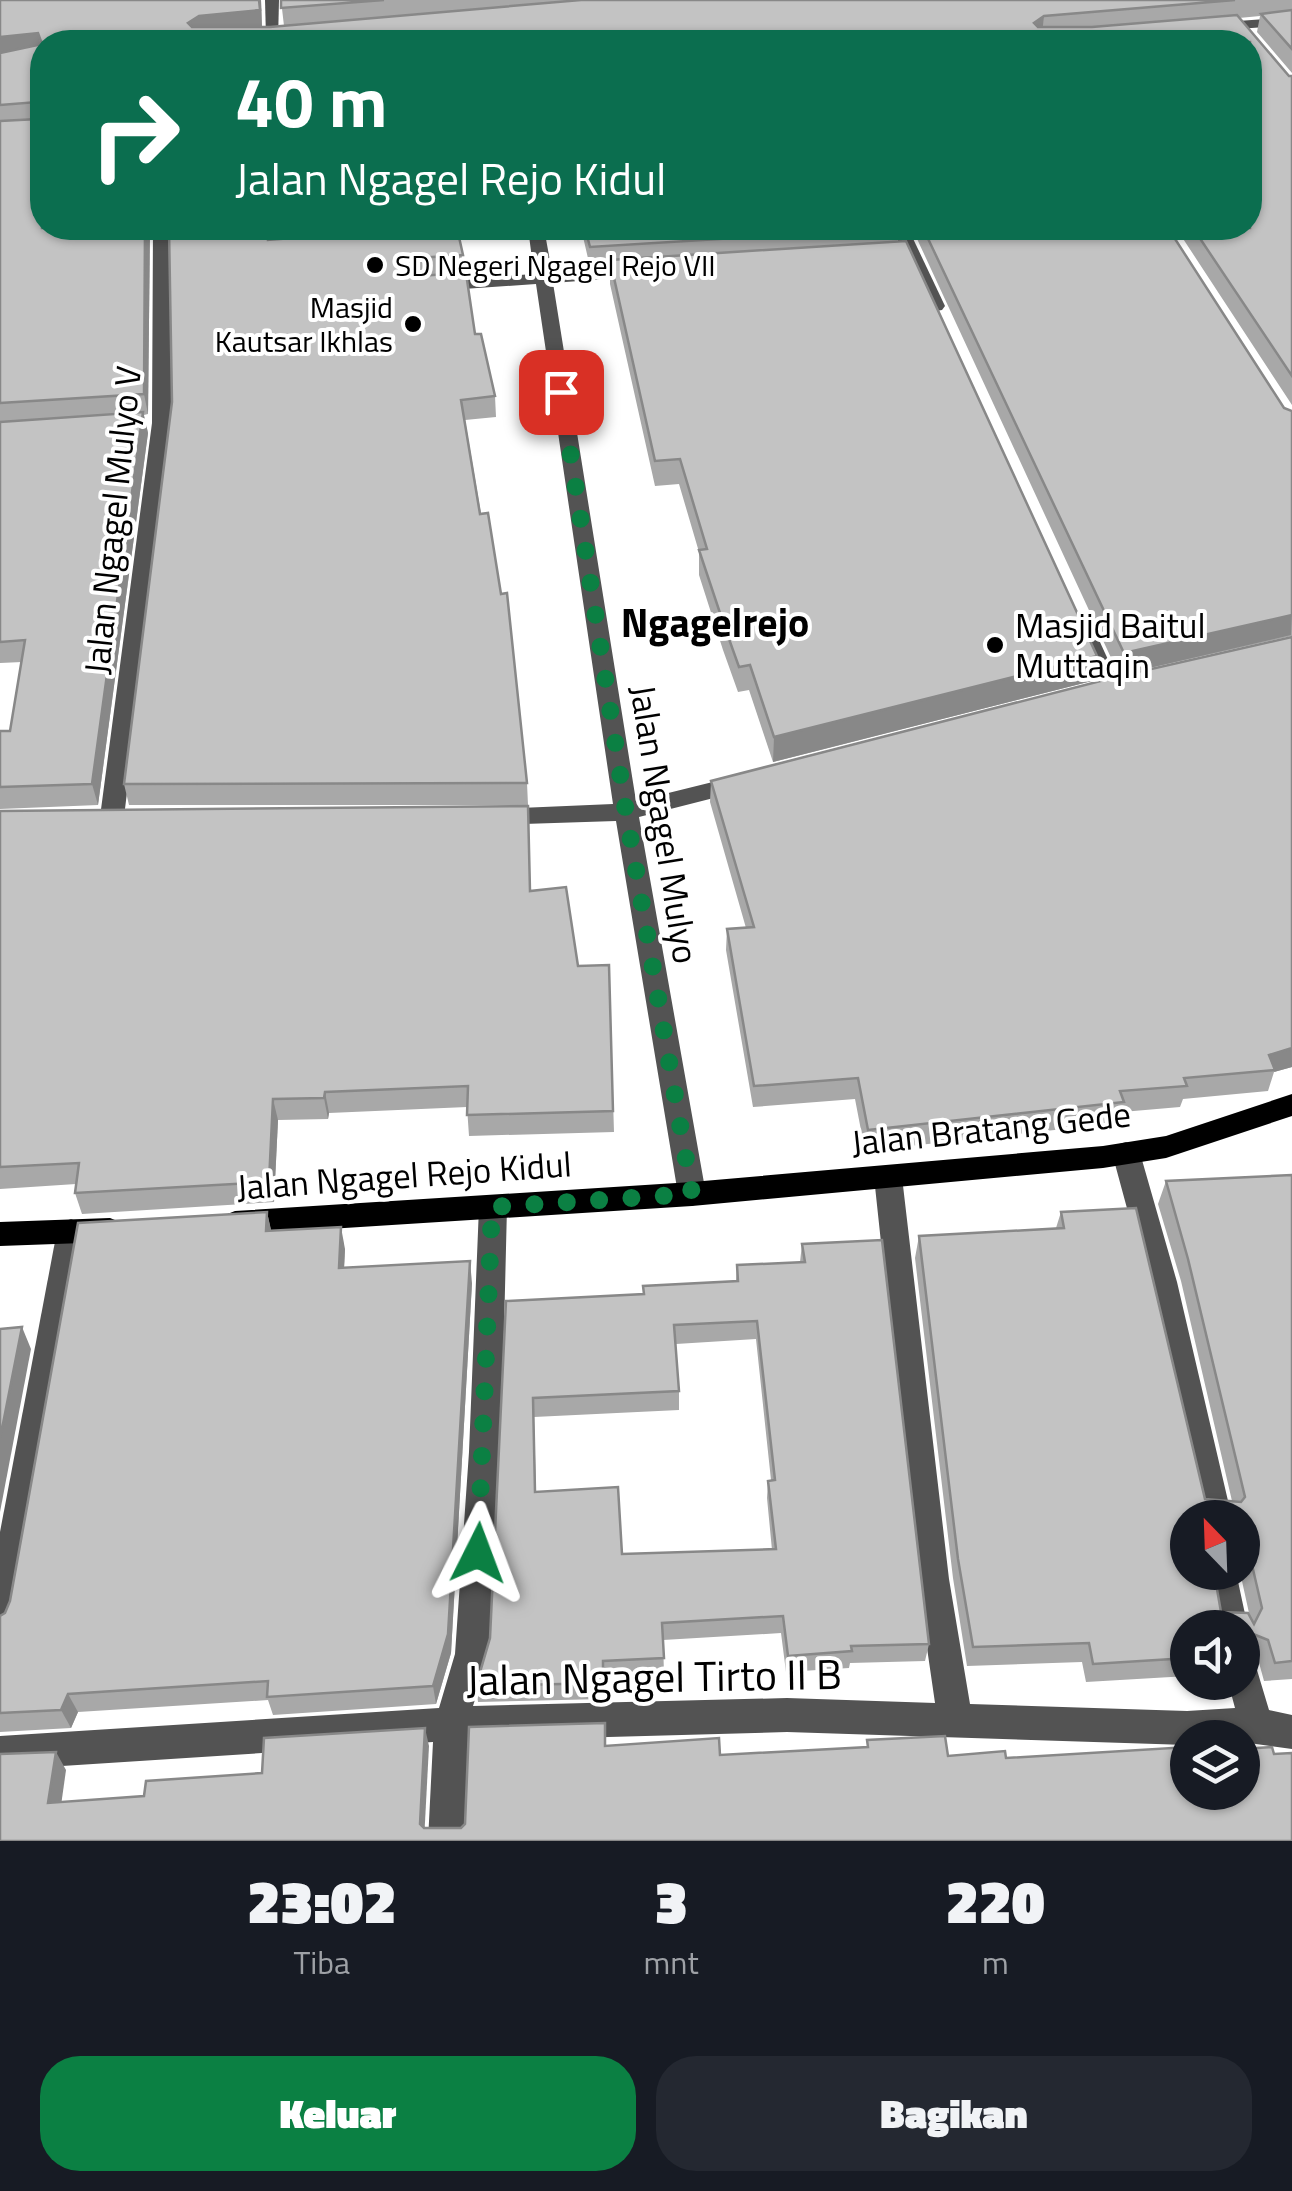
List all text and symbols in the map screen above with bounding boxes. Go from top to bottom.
text: 40 m [235,48,388,154]
icon: right [70,70,200,200]
text: Jalan Ngagel Rejo Kidul [235,144,666,212]
place label: SD Negeri Ngagel Rejo VII [395,242,716,288]
marker: SD Negeri Ngagel Rejo VII [364,254,386,276]
place label: Masjid Kautsar Ikhlas [215,284,393,364]
marker: Masjid Kautsar Ikhlas [402,313,424,335]
pin [519,350,604,435]
street label: Jalan Ngagel Mulyo V [69,363,155,677]
icon: arrive [534,365,589,420]
district label: Ngagelrejo [621,592,809,653]
place label: Masjid Baitul Muttaqin [1015,598,1205,692]
marker: Masjid Baitul Muttaqin [984,634,1006,656]
street label: Jalan Ngagel Mulyo [616,681,714,967]
street label: Jalan Bratang Gede [849,1086,1133,1170]
street label: Jalan Ngagel Rejo Kidul [235,1136,573,1214]
north arrow [1170,1500,1260,1590]
map controls [1170,1500,1260,1810]
position arrow [426,1501,530,1605]
button: sound [1170,1610,1260,1700]
street label: Jalan Ngagel Tirto II B [466,1641,842,1711]
button: layers [1170,1720,1260,1810]
text: 23:02 [247,1855,396,1946]
text: 3 [655,1855,688,1946]
text: 220 [946,1855,1045,1946]
text: Tiba [293,1938,350,1986]
text: mnt [644,1938,699,1986]
text: m [982,1938,1009,1986]
button: Keluar [40,2056,636,2171]
button: Bagikan [656,2056,1252,2171]

